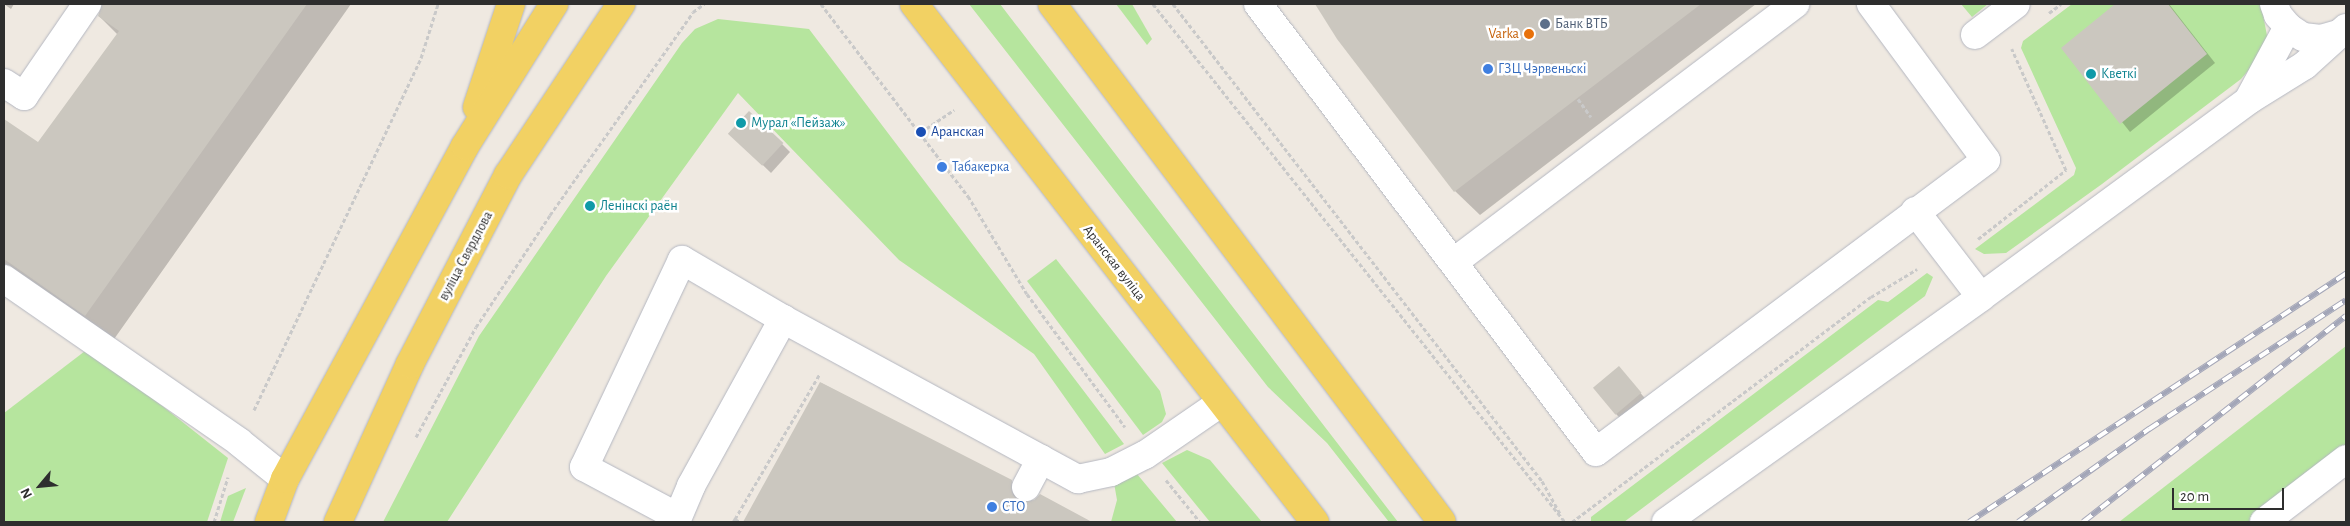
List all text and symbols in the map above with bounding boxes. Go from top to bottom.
place label: Банк ВТБ [1555,16,1608,32]
marker: Банк ВТБ [1539,18,1551,30]
place label: Varka [1488,26,1519,42]
marker: Varka [1523,28,1535,40]
place label: ГЗЦ Чэрвеньскі [1498,61,1586,77]
marker: ГЗЦ Чэрвеньскі [1482,63,1494,75]
place label: Кветкі [2101,66,2137,82]
marker: Кветкі [2085,68,2097,80]
place label: Мурал «Пейзаж» [751,115,845,131]
marker: Мурал «Пейзаж» [735,117,747,129]
place label: Аранская [931,124,984,140]
marker: Аранская [915,126,927,138]
place label: Табакерка [952,159,1009,175]
marker: Табакерка [936,161,948,173]
place label: Ленінскі раён [600,198,678,214]
marker: Ленінскі раён [584,200,596,212]
street label: вуліца Свярдлова [435,208,497,304]
street label: Аранская вуліца [1079,222,1149,304]
north arrow [15,461,65,511]
scale bar [2175,478,2288,510]
text: N [18,485,35,501]
text: 20 m [2180,489,2209,504]
place label: СТО [1002,499,1025,515]
marker: СТО [986,501,998,513]

